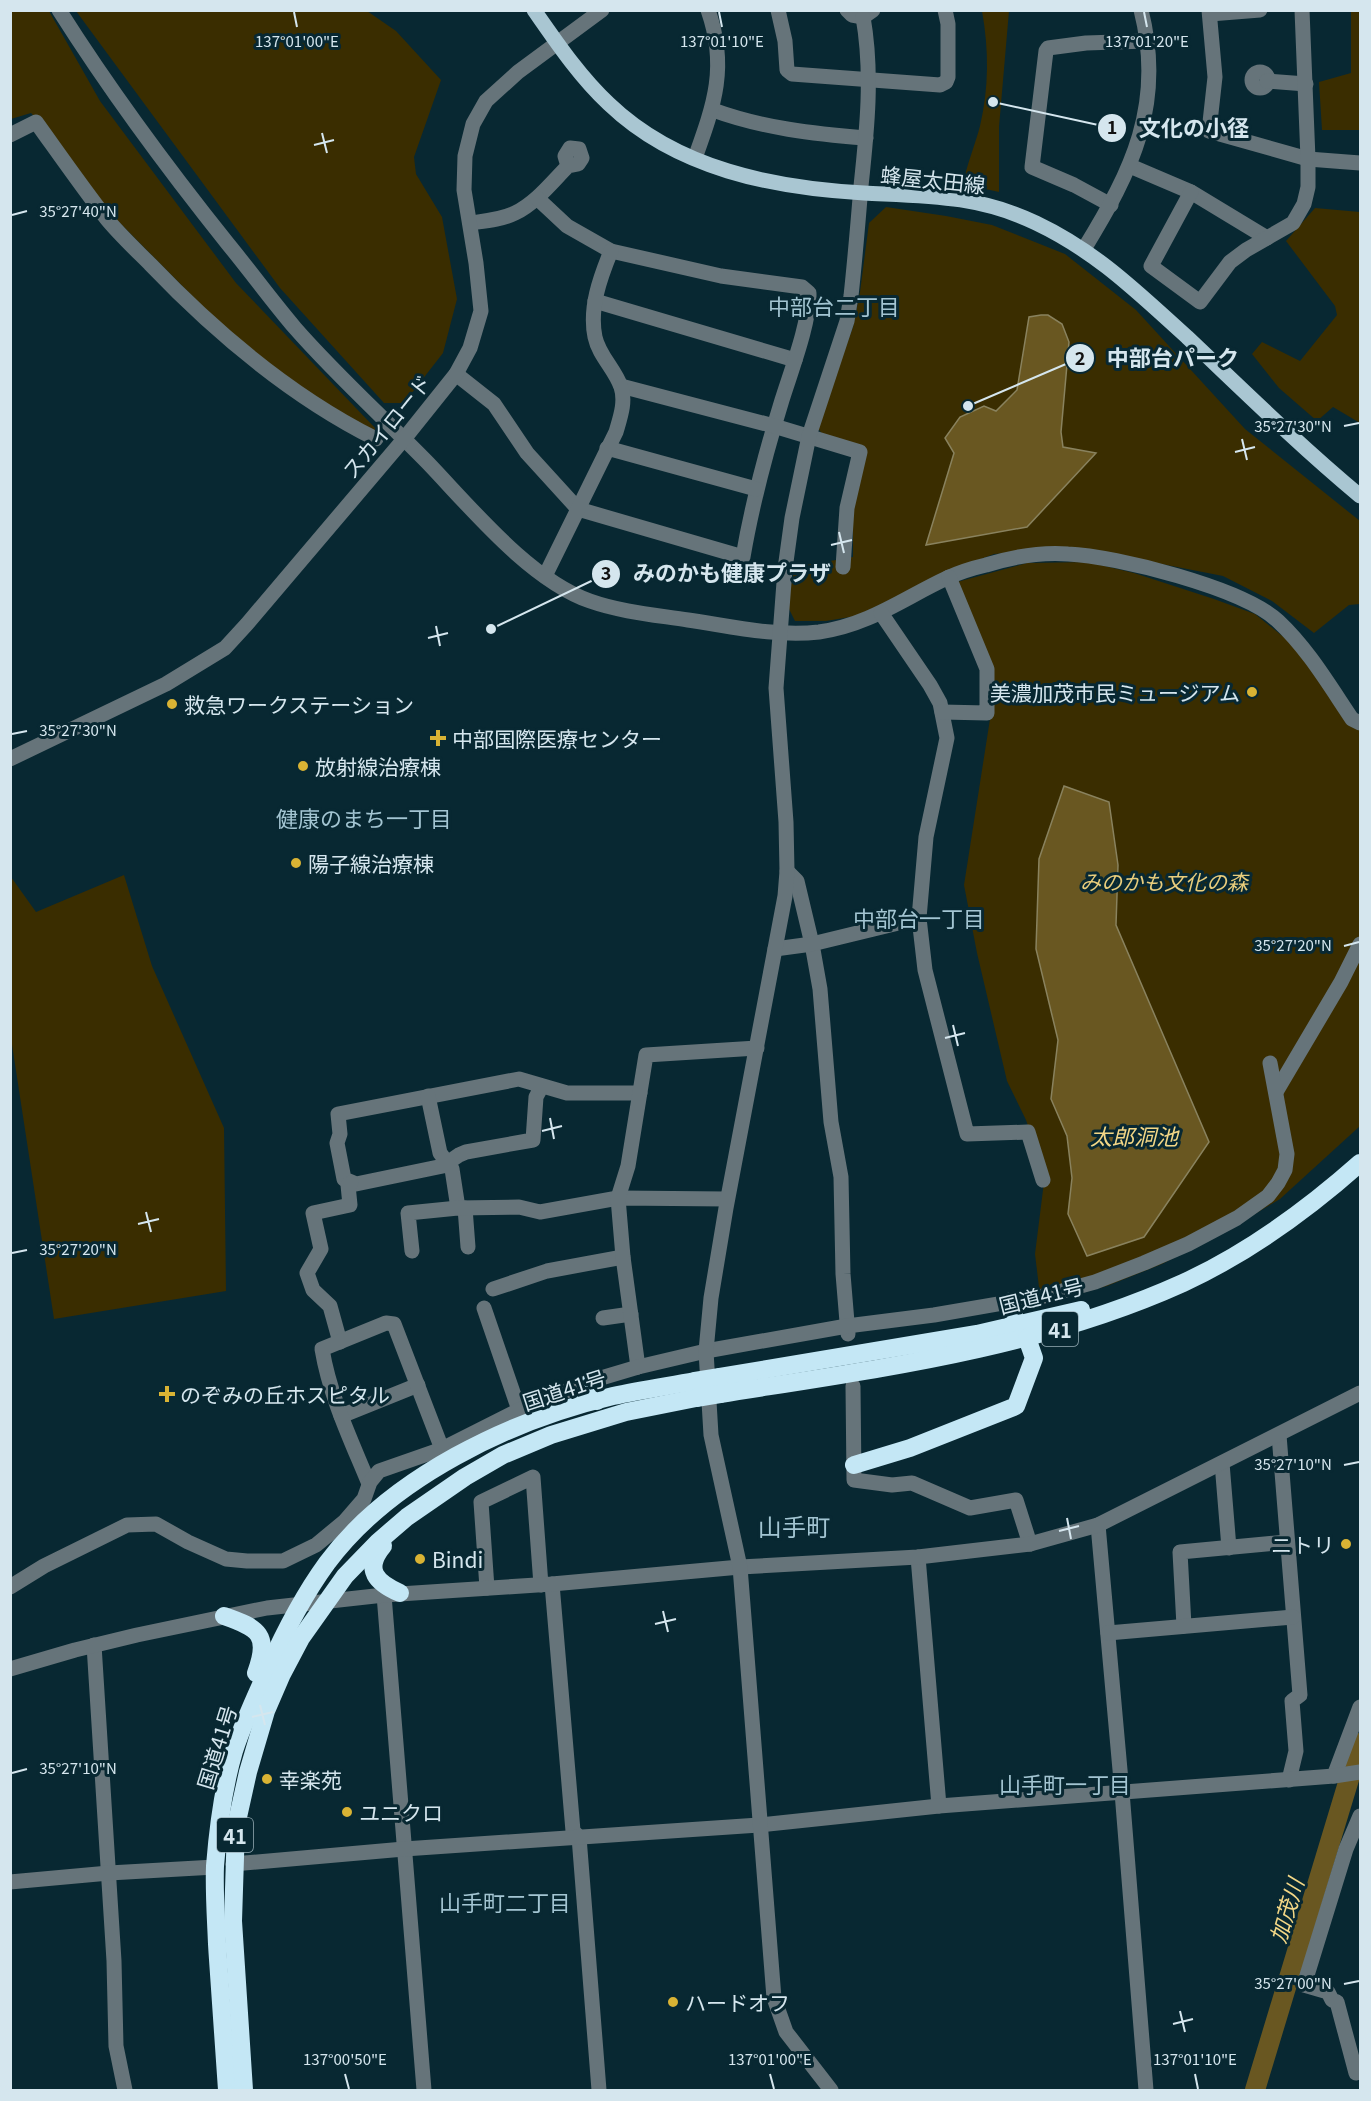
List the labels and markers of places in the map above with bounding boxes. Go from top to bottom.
callout: 文化の小径 [1097,108,1261,148]
callout: 中部台パーク [1065,338,1251,378]
callout: みのかも健康プラザ [591,554,843,594]
place label: 美濃加茂市民ミュージアム [990,677,1240,707]
marker: 美濃加茂市民ミュージアム [1245,685,1259,699]
place label: 救急ワークステーション [184,689,414,719]
marker: 救急ワークステーション [165,697,179,711]
place label: 中部国際医療センター [452,723,662,753]
marker: 中部国際医療センター [429,729,447,747]
place label: 放射線治療棟 [315,751,441,781]
marker: 放射線治療棟 [296,759,310,773]
place label: 陽子線治療棟 [308,848,434,878]
marker: 陽子線治療棟 [289,856,303,870]
place label: のぞみの丘ホスピタル [180,1379,390,1409]
marker: のぞみの丘ホスピタル [158,1385,176,1403]
place label: ニトリ [1271,1529,1334,1559]
marker: ニトリ [1339,1537,1353,1551]
place label: Bindi [432,1544,483,1574]
marker: Bindi [413,1552,427,1566]
place label: 幸楽苑 [279,1764,342,1794]
marker: 幸楽苑 [260,1772,274,1786]
place label: ユニクロ [359,1797,443,1827]
marker: ユニクロ [340,1805,354,1819]
place label: ハードオフ [685,1987,790,2017]
marker: ハードオフ [666,1995,680,2009]

